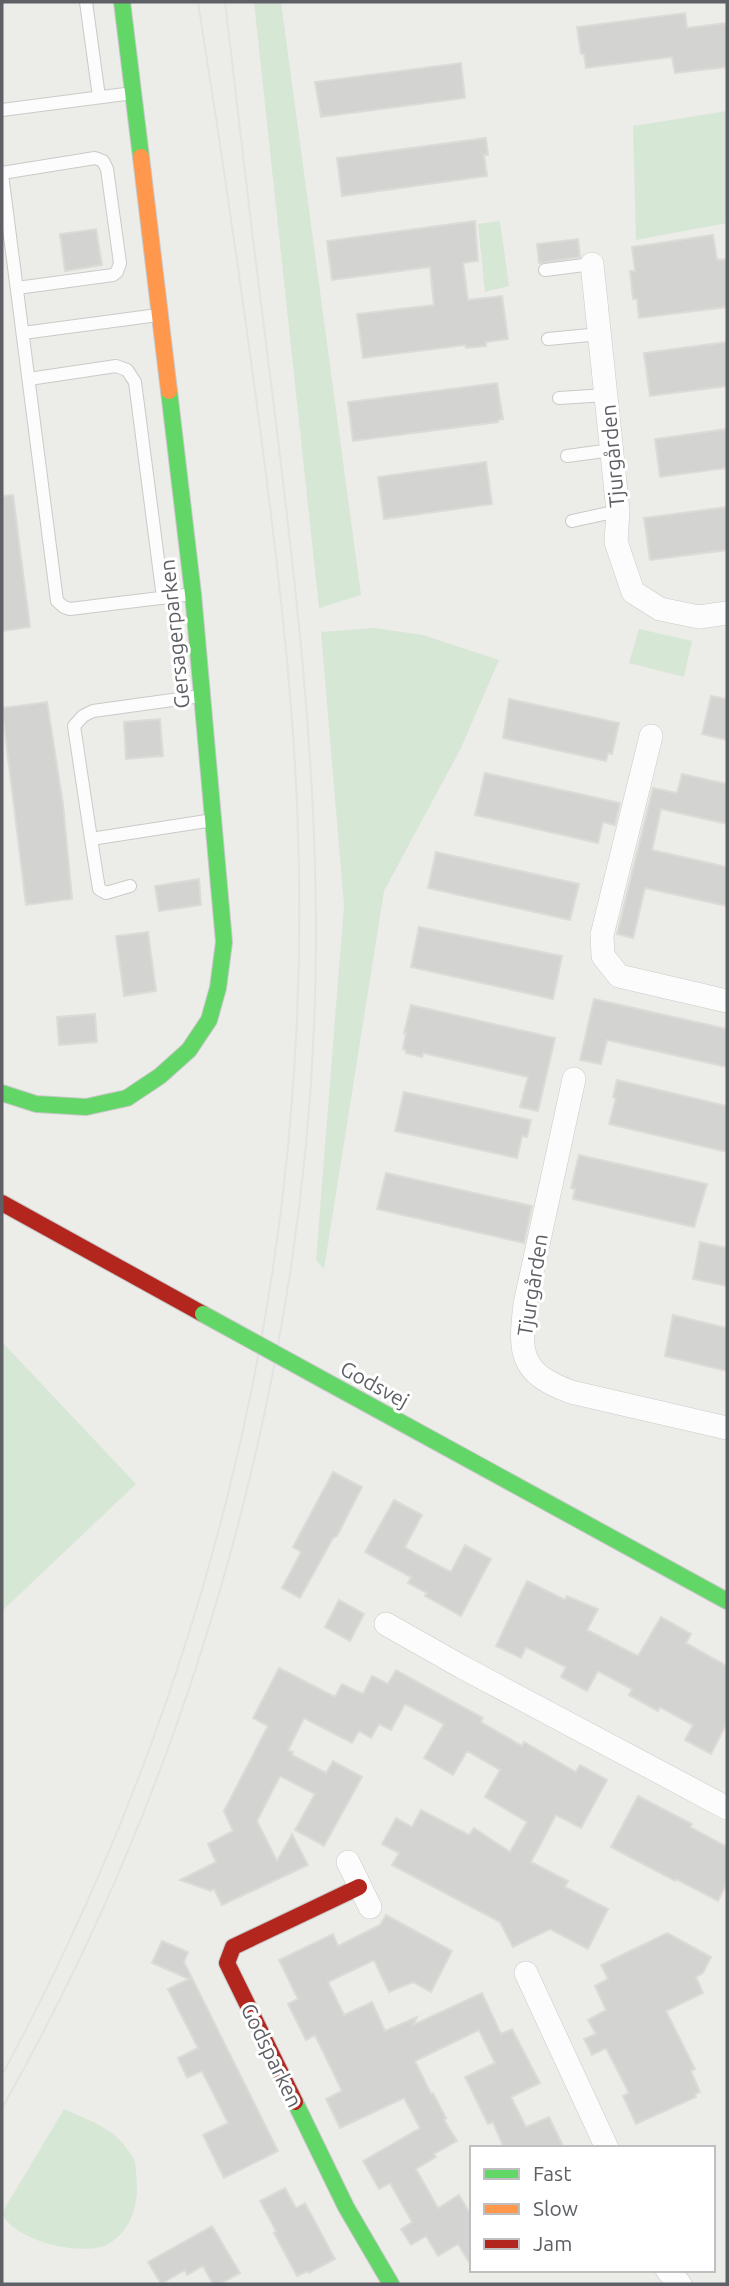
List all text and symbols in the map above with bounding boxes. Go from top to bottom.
street label: Tjurgården [596,403,628,509]
street label: Gersagerparken [154,558,194,710]
street label: Tjurgården [512,1232,552,1338]
street label: Godsvej [337,1355,413,1413]
street label: Godsparken [237,1999,307,2111]
legend [470,2146,715,2272]
text: Fast [533,2161,571,2185]
text: Slow [533,2196,578,2220]
text: Jam [533,2231,572,2255]

